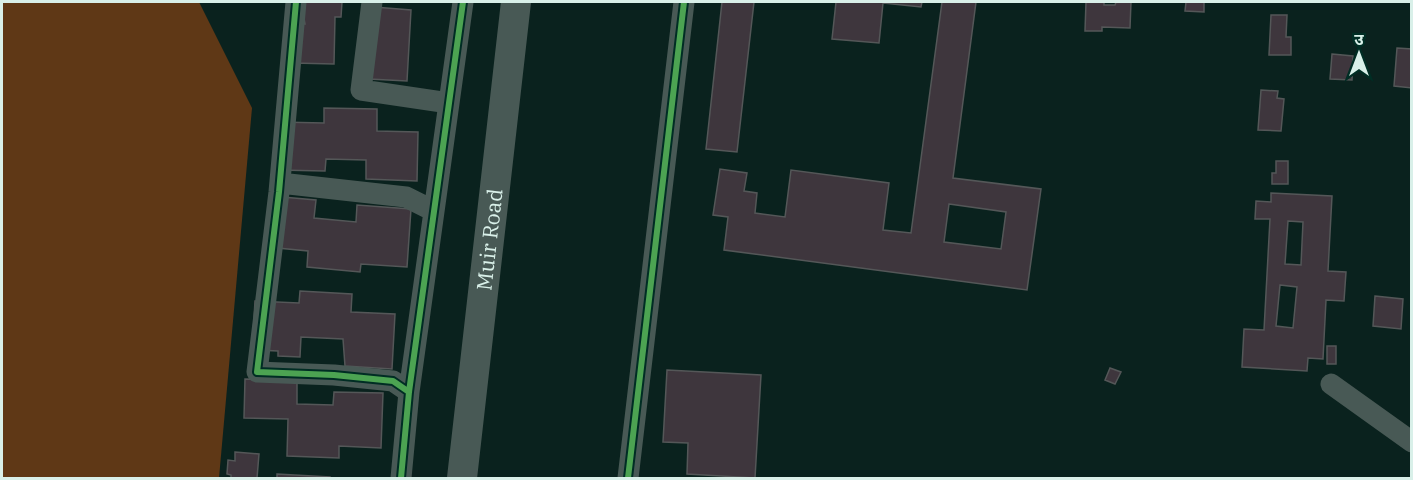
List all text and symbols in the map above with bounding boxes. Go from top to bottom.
north arrow [1329,24,1389,84]
text: उ [1354,29,1364,49]
street label: Muir Road [469,187,509,292]

